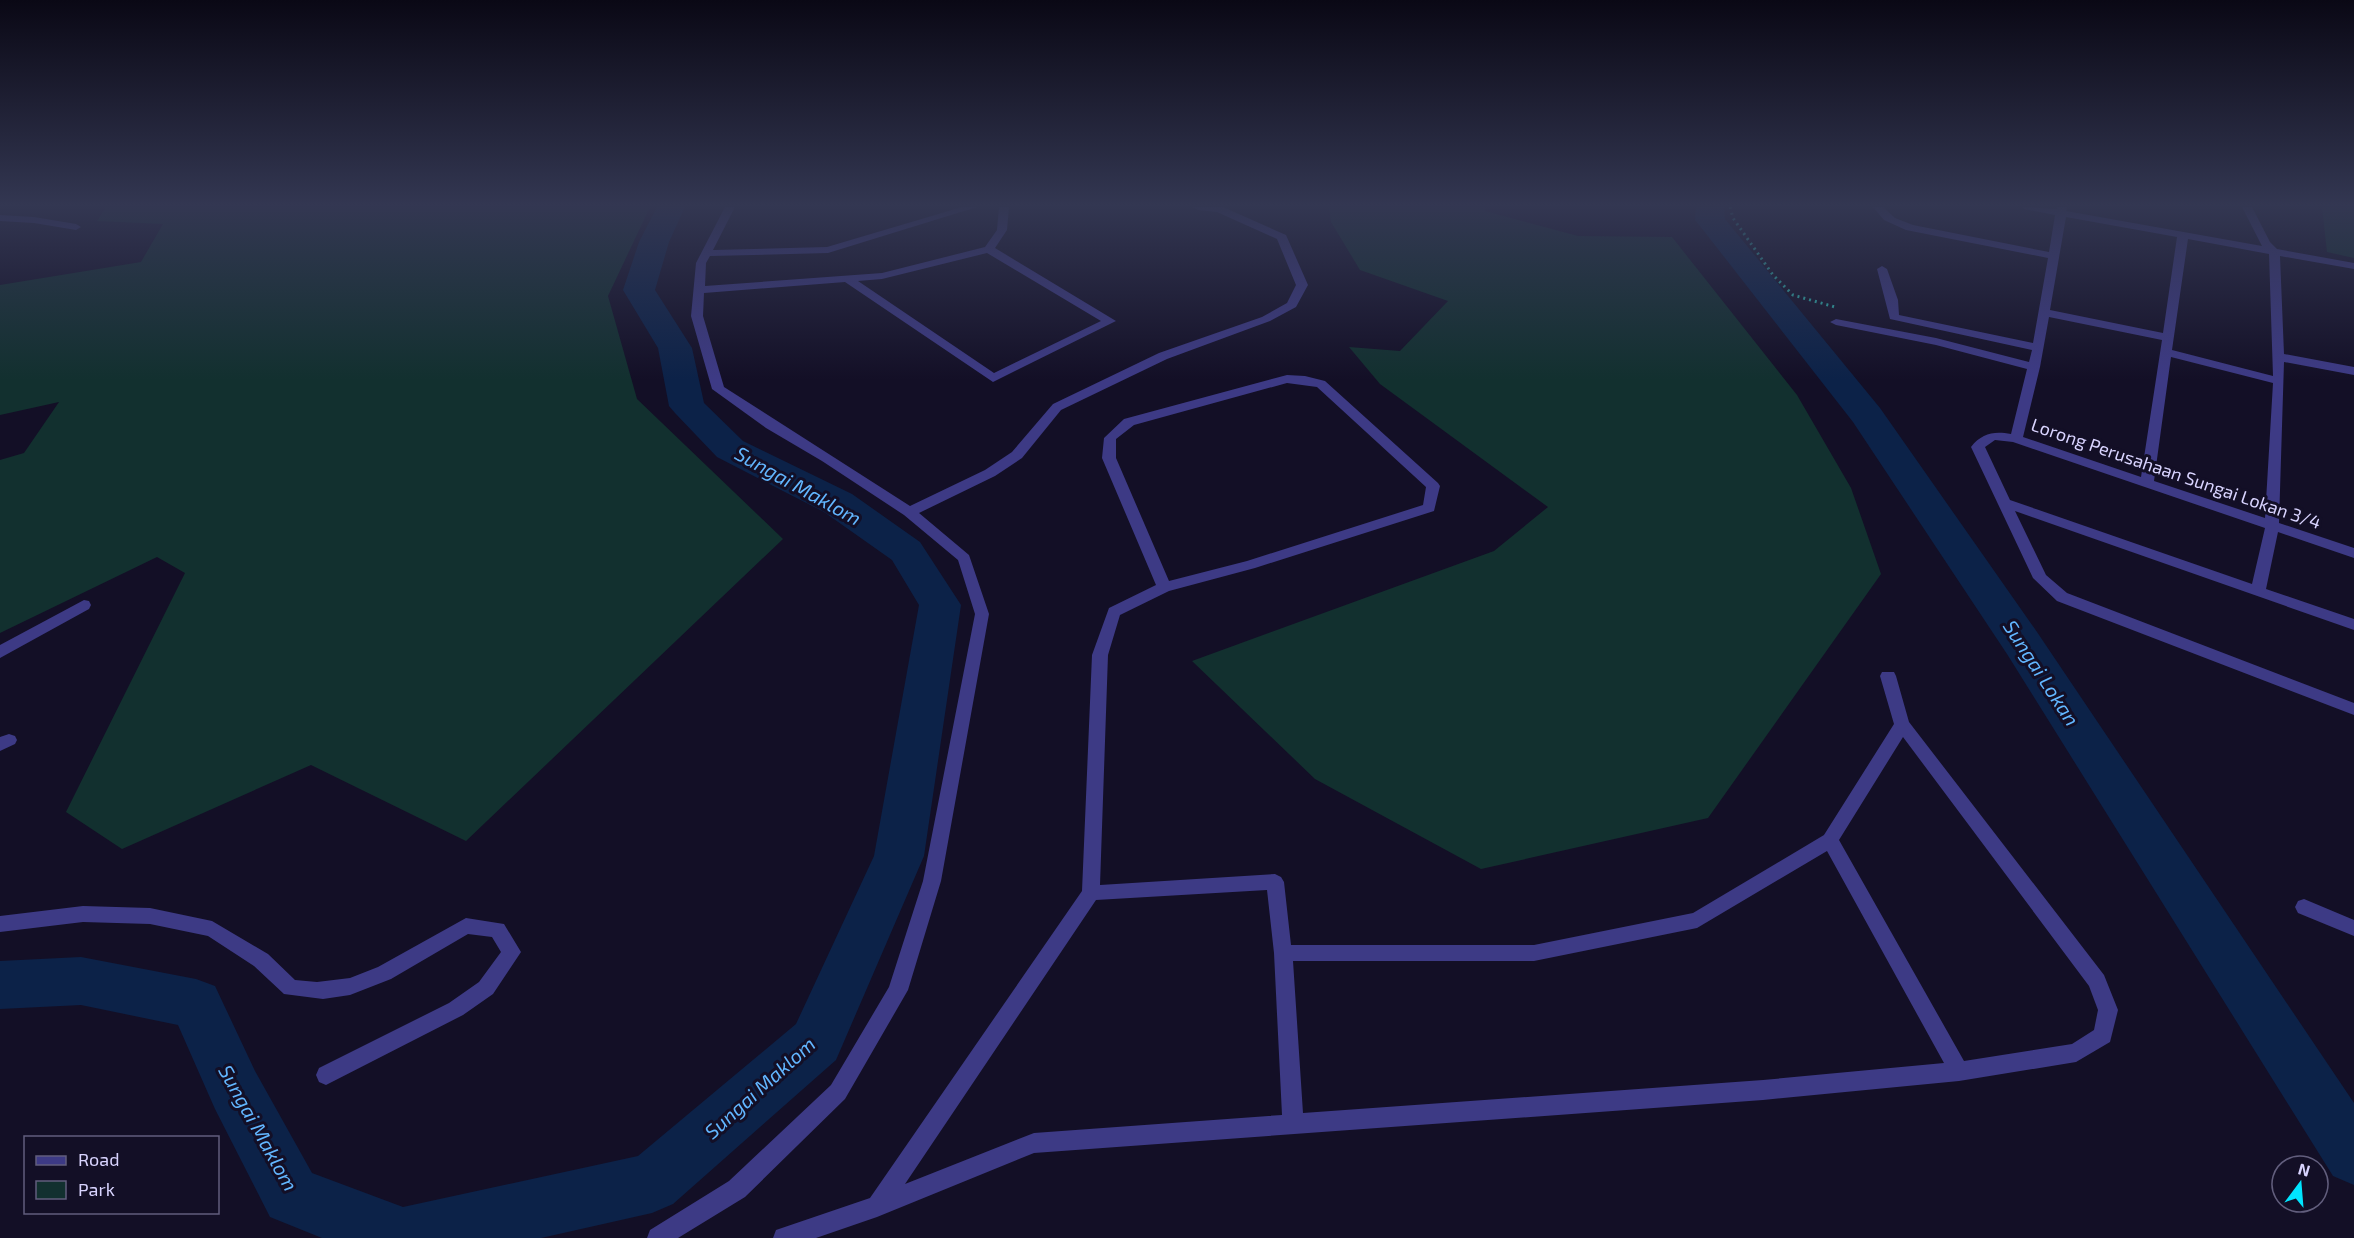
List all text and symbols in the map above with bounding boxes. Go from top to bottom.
street label: Lorong Perusahaan Sungai Lokan 3/4 [2029,413,2324,533]
water label: Sungai Maklom [731,441,866,530]
water label: Sungai Lokan [1999,615,2085,730]
water label: Sungai Maklom [699,1031,820,1143]
water label: Sungai Maklom [214,1060,303,1195]
legend [24,1136,219,1214]
text: Road [78,1148,119,1170]
north arrow [2270,1154,2330,1214]
text: N [2296,1158,2312,1180]
text: Park [78,1178,115,1200]

